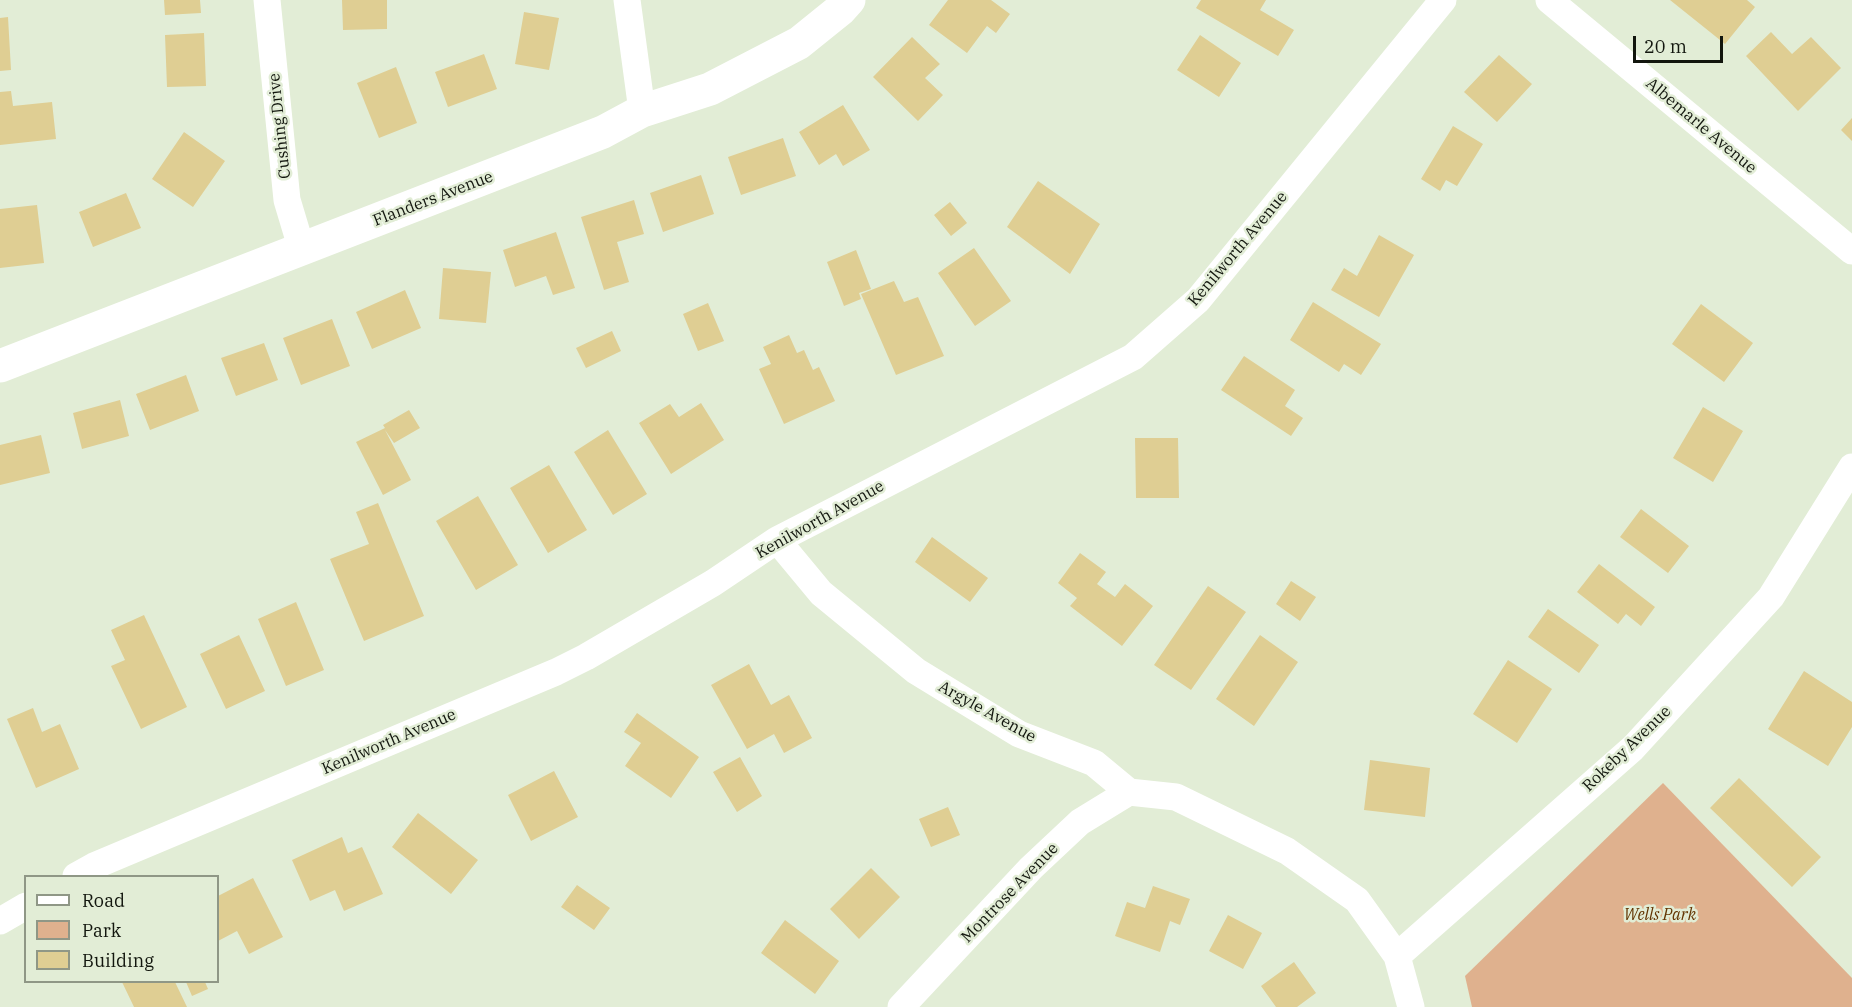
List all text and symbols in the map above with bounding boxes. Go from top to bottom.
scale bar [1636,24,1726,62]
text: 20 m [1644,35,1687,58]
street label: Cushing Drive [265,72,295,180]
street label: Albemarle Avenue [1642,74,1760,178]
street label: Flanders Avenue [370,167,496,231]
street label: Kenilworth Avenue [1184,188,1292,310]
street label: Kenilworth Avenue [752,477,888,563]
street label: Argyle Avenue [935,677,1039,747]
street label: Rokeby Avenue [1579,702,1675,796]
street label: Kenilworth Avenue [319,705,459,779]
street label: Montrose Avenue [957,839,1063,947]
legend [24,875,219,983]
text: Road [82,889,125,912]
park label: Wells Park [1624,905,1696,925]
text: Park [82,919,121,942]
text: Building [82,949,154,972]

